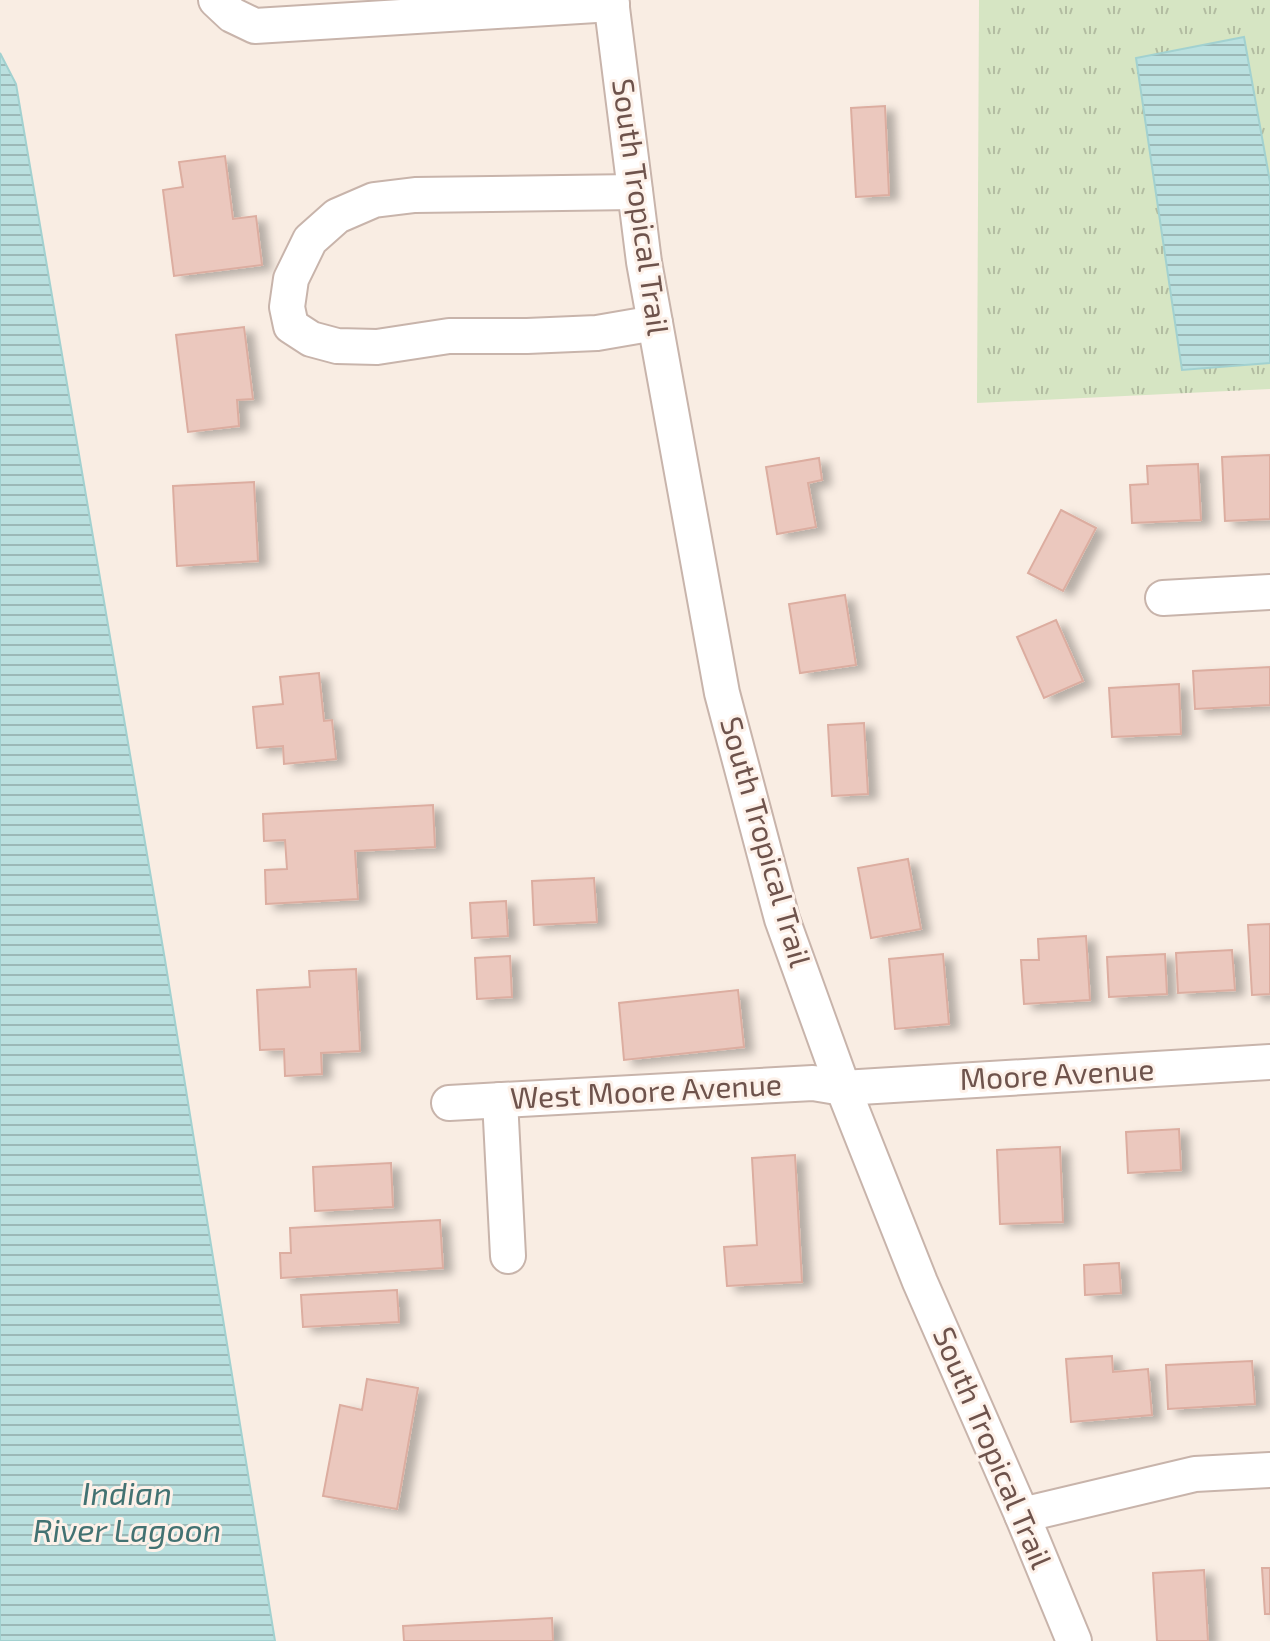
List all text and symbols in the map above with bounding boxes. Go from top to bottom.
street label: South Tropical Trail [606,76,678,337]
street label: South Tropical Trail [714,712,820,971]
street label: Moore Avenue [959,1050,1155,1096]
street label: West Moore Avenue [509,1065,783,1115]
street label: South Tropical Trail [927,1321,1061,1573]
water label: Indian River Lagoon [33,1473,221,1549]

